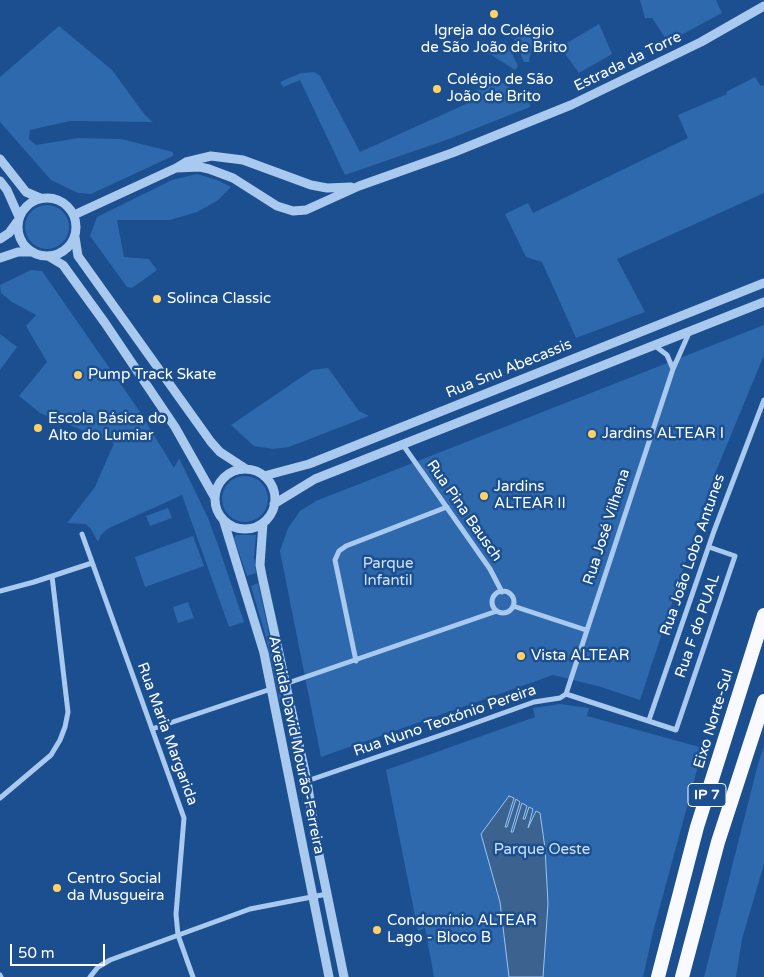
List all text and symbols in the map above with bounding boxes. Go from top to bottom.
marker: Igreja do Colégio de São João de Brito [488,8,500,20]
place label: Igreja do Colégio de São João de Brito [421,22,567,57]
street label: Estrada da Torre [571,28,685,96]
place label: Colégio de São João de Brito [447,71,553,106]
marker: Colégio de São João de Brito [431,83,443,95]
place label: Solinca Classic [167,290,271,308]
marker: Solinca Classic [151,293,163,305]
street label: Rua Snu Abecassis [443,336,575,402]
place label: Pump Track Skate [88,366,216,384]
marker: Pump Track Skate [72,369,84,381]
place label: Escola Básica do Alto do Lumiar [48,410,166,445]
marker: Escola Básica do Alto do Lumiar [32,422,44,434]
place label: Jardins ALTEAR I [602,425,724,443]
marker: Jardins ALTEAR I [586,428,598,440]
street label: Rua Pina Bausch [422,457,506,565]
street label: Rua José Vilhena [580,467,634,587]
street label: Rua João Lobo Antunes [657,472,729,638]
place label: Jardins ALTEAR II [494,478,566,513]
marker: Jardins ALTEAR II [478,490,490,502]
park label: Parque Infantil [363,555,413,590]
street label: Rua F do PUAL [672,572,724,680]
street label: Avenida David Mourão-Ferreira [264,634,328,856]
place label: Vista ALTEAR [531,647,630,665]
marker: Vista ALTEAR [515,650,527,662]
street label: Rua Maria Margarida [133,660,201,808]
street label: Eixo Norte-Sul [690,667,738,771]
street label: Rua Nuno Teotónio Pereira [351,681,539,761]
road number: IP 7 [688,784,726,806]
park label: Parque Oeste [494,841,590,859]
place label: Centro Social da Musgueira [67,870,164,905]
marker: Centro Social da Musgueira [51,882,63,894]
place label: Condomínio ALTEAR Lago - Bloco B [387,912,537,947]
marker: Condomínio ALTEAR Lago - Bloco B [371,924,383,936]
scale bar [12,934,108,966]
text: 50 m [18,944,55,962]

